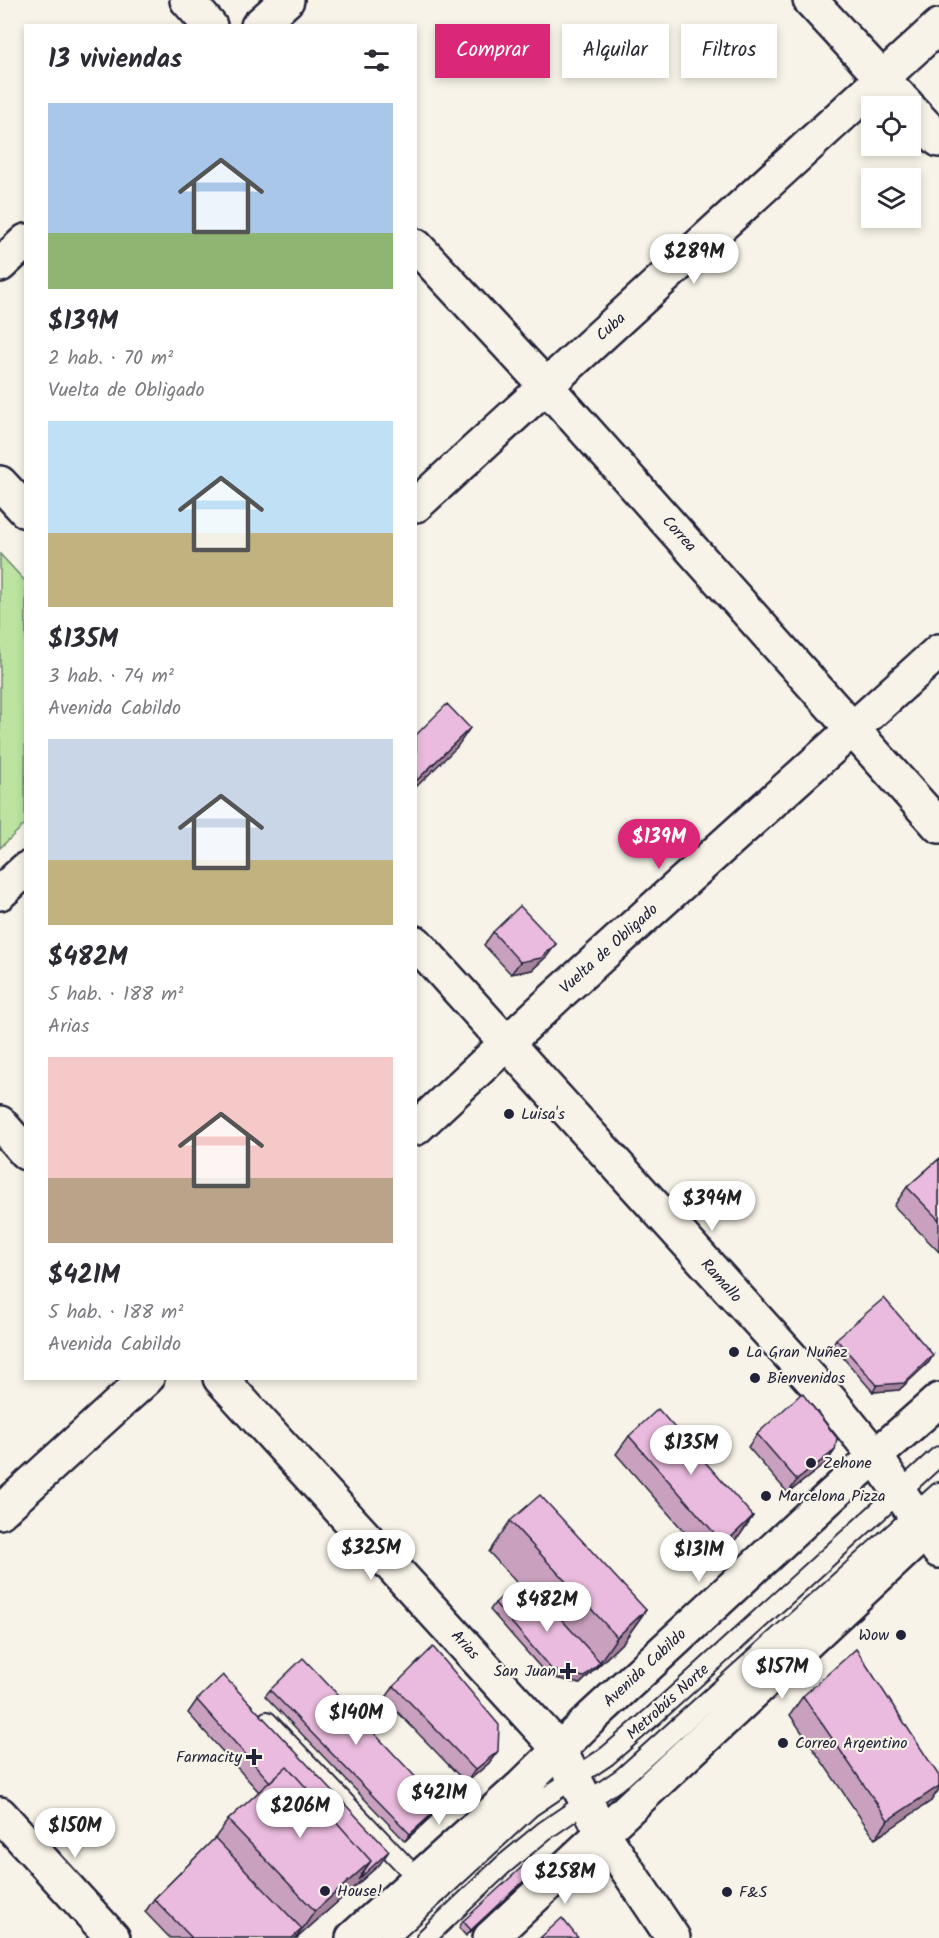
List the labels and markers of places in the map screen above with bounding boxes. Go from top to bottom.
pin: $289M [652,234,736,285]
pin: $139M [617,819,701,870]
place label: Luisa's [521,1102,565,1127]
marker: Luisa's [502,1107,516,1121]
pin: $394M [670,1181,754,1232]
place label: La Gran Nuñez [746,1340,847,1365]
marker: La Gran Nuñez [727,1345,741,1359]
place label: Bienvenidos [767,1366,845,1391]
marker: Bienvenidos [748,1371,762,1385]
pin: $135M [649,1425,733,1476]
place label: Zehone [823,1451,872,1476]
marker: Zehone [804,1456,818,1470]
place label: Marcelona Pizza [778,1484,885,1509]
marker: Marcelona Pizza [759,1489,773,1503]
pin: $325M [329,1530,413,1581]
pin: $131M [657,1532,741,1583]
pin: $482M [505,1582,589,1633]
place label: Wow [858,1623,889,1648]
marker: Wow [894,1628,908,1642]
pin: $157M [740,1649,824,1700]
place label: San Juan [494,1659,556,1684]
marker: San Juan [561,1664,575,1678]
pin: $140M [314,1695,398,1746]
place label: Correo Argentino [795,1731,907,1756]
marker: Correo Argentino [776,1736,790,1750]
place label: Farmacity [176,1745,242,1770]
marker: Farmacity [247,1750,261,1764]
pin: $421M [397,1775,481,1826]
pin: $206M [258,1788,342,1839]
pin: $150M [33,1808,117,1859]
pin: $258M [523,1854,607,1905]
place label: House! [337,1879,383,1904]
place label: F&S [739,1880,768,1905]
marker: House! [318,1884,332,1898]
marker: F&S [720,1885,734,1899]

